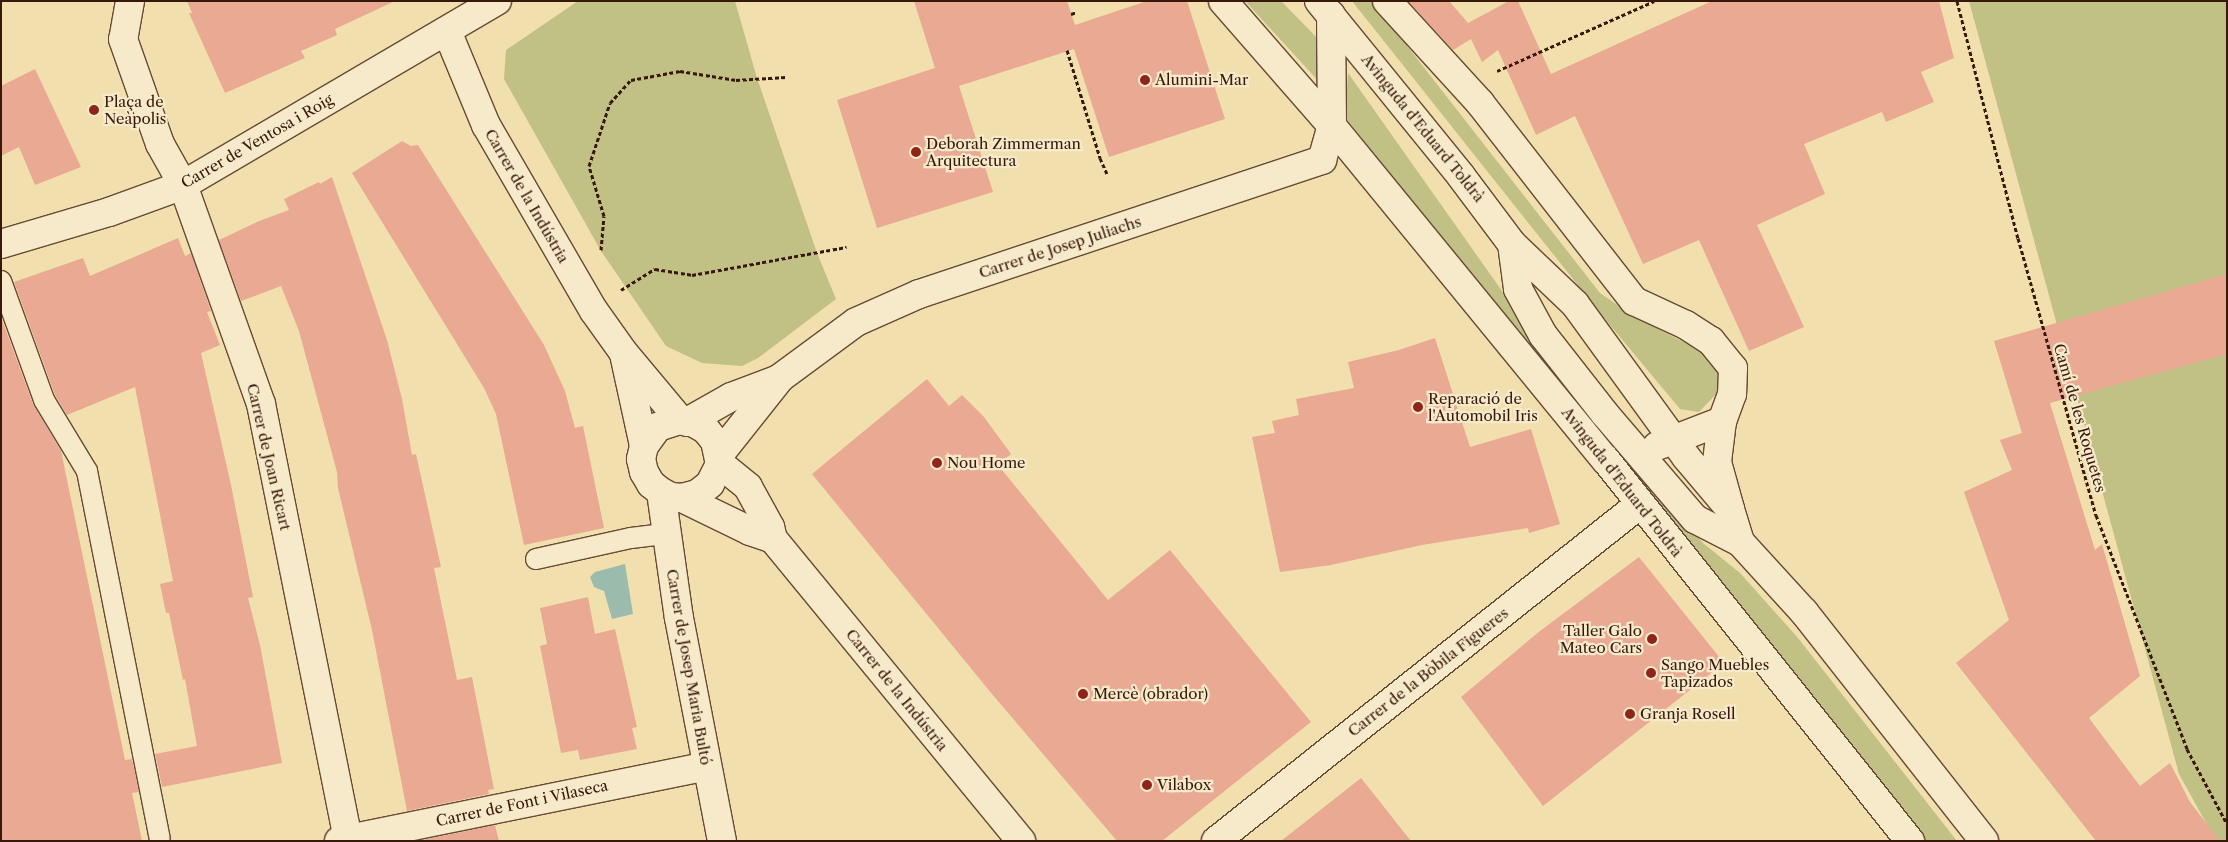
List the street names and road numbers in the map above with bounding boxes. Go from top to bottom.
street label: Avinguda d'Eduard Toldrà [1358,50,1488,206]
street label: Carrer de Ventosa i Roig [177,90,337,192]
street label: Carrer de la Indústria [481,126,573,266]
street label: Carrer de Josep Juliachs [976,212,1144,282]
street label: Camí de les Roquetes [2050,342,2110,494]
street label: Carrer de Joan Ricart [243,382,295,532]
street label: Avinguda d'Eduard Toldrà [1558,403,1686,561]
street label: Carrer de Josep Maria Bultó [663,567,715,767]
street label: Carrer de la Bòbila Figueres [1344,604,1512,740]
street label: Carrer de la Indústria [842,625,952,755]
street label: Carrer de Font i Vilaseca [434,776,610,830]

